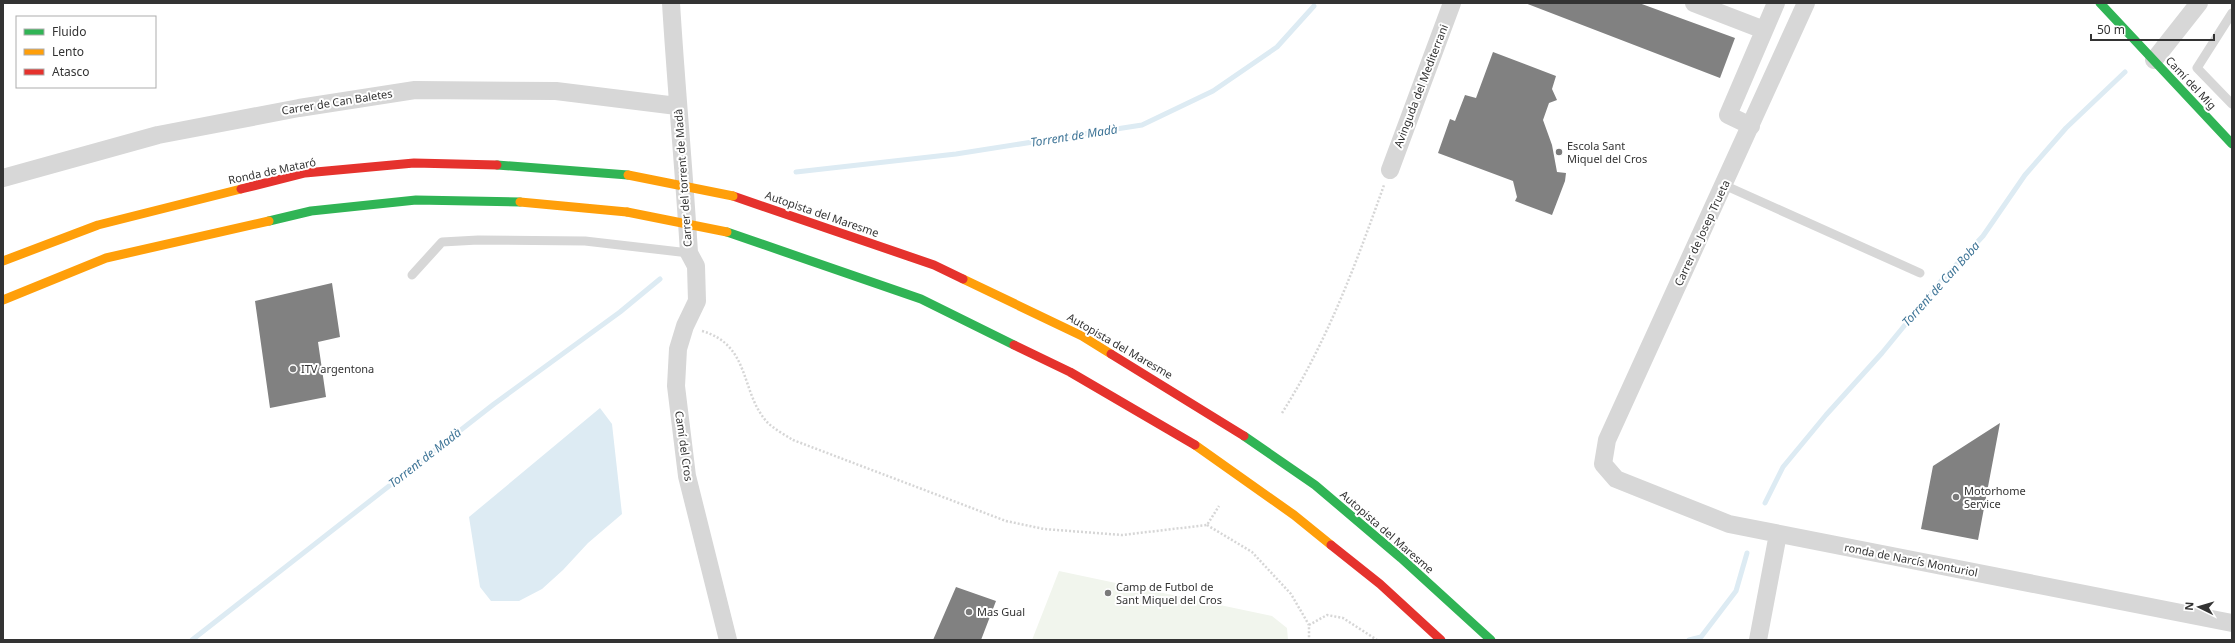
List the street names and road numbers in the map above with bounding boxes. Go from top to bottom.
street label: Avinguda del Mediterrani [1390,22,1451,150]
street label: Camí del Mig [2163,53,2220,112]
street label: Carrer de Can Baletes [280,85,393,118]
street label: Carrer del torrent de Madà [670,108,695,248]
street label: Ronda de Mataró [227,154,317,187]
street label: Carrer de Josep Trueta [1670,177,1733,288]
street label: Autopista del Maresme [763,187,881,240]
street label: Autopista del Maresme [1065,309,1176,382]
street label: Camí del Cros [672,410,697,482]
street label: Autopista del Maresme [1337,487,1437,576]
street label: ronda de Narcís Monturiol [1843,539,1979,580]

